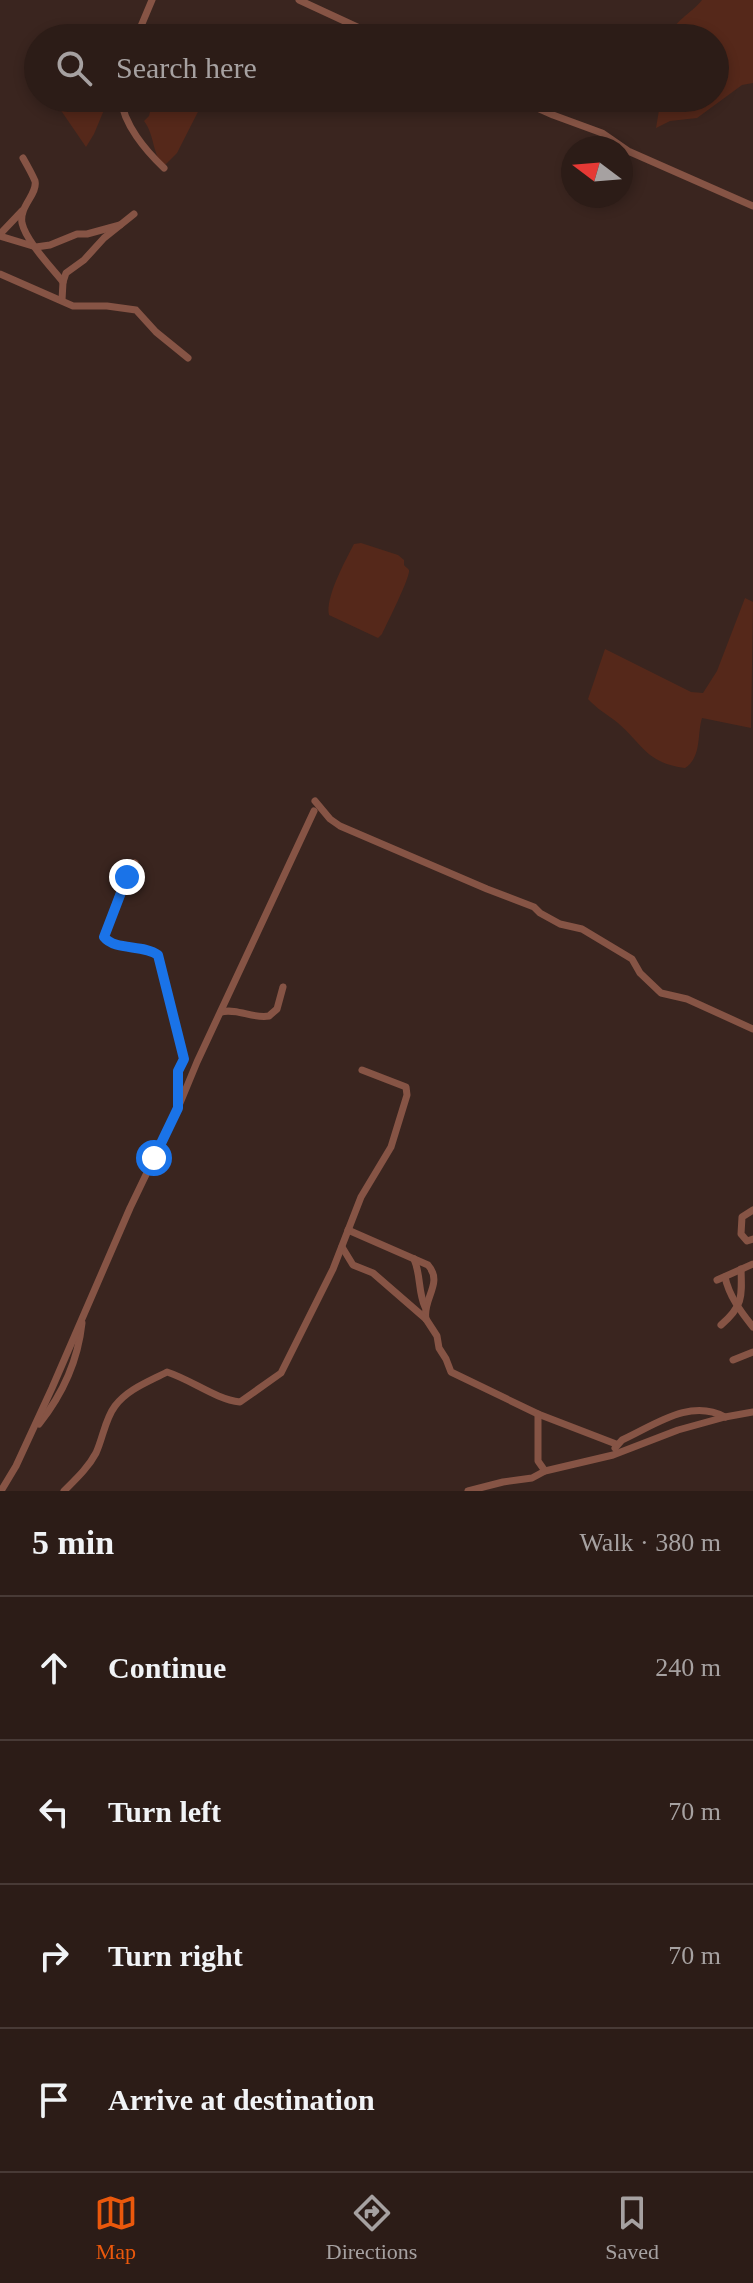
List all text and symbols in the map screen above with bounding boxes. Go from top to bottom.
search box [24,24,729,112]
icon: search [52,46,96,90]
text: Search here [116,51,257,84]
north arrow [561,136,633,208]
route end [109,859,145,895]
route start [136,1140,172,1176]
text: 5 min [32,1524,114,1561]
text: Walk · 380 m [579,1528,721,1557]
icon: ahead [32,1646,76,1690]
text: Continue [108,1651,226,1684]
text: 240 m [655,1653,721,1682]
icon: left [32,1790,76,1834]
text: Turn left [108,1795,221,1828]
text: 70 m [668,1797,721,1826]
icon: right [32,1934,76,1978]
text: Turn right [108,1939,243,1972]
text: 70 m [668,1941,721,1970]
icon: arrive [32,2078,76,2122]
text: Arrive at destination [108,2083,375,2116]
tab: Map [94,2191,138,2265]
tab: Directions [326,2191,417,2265]
tab: Saved [605,2191,659,2265]

